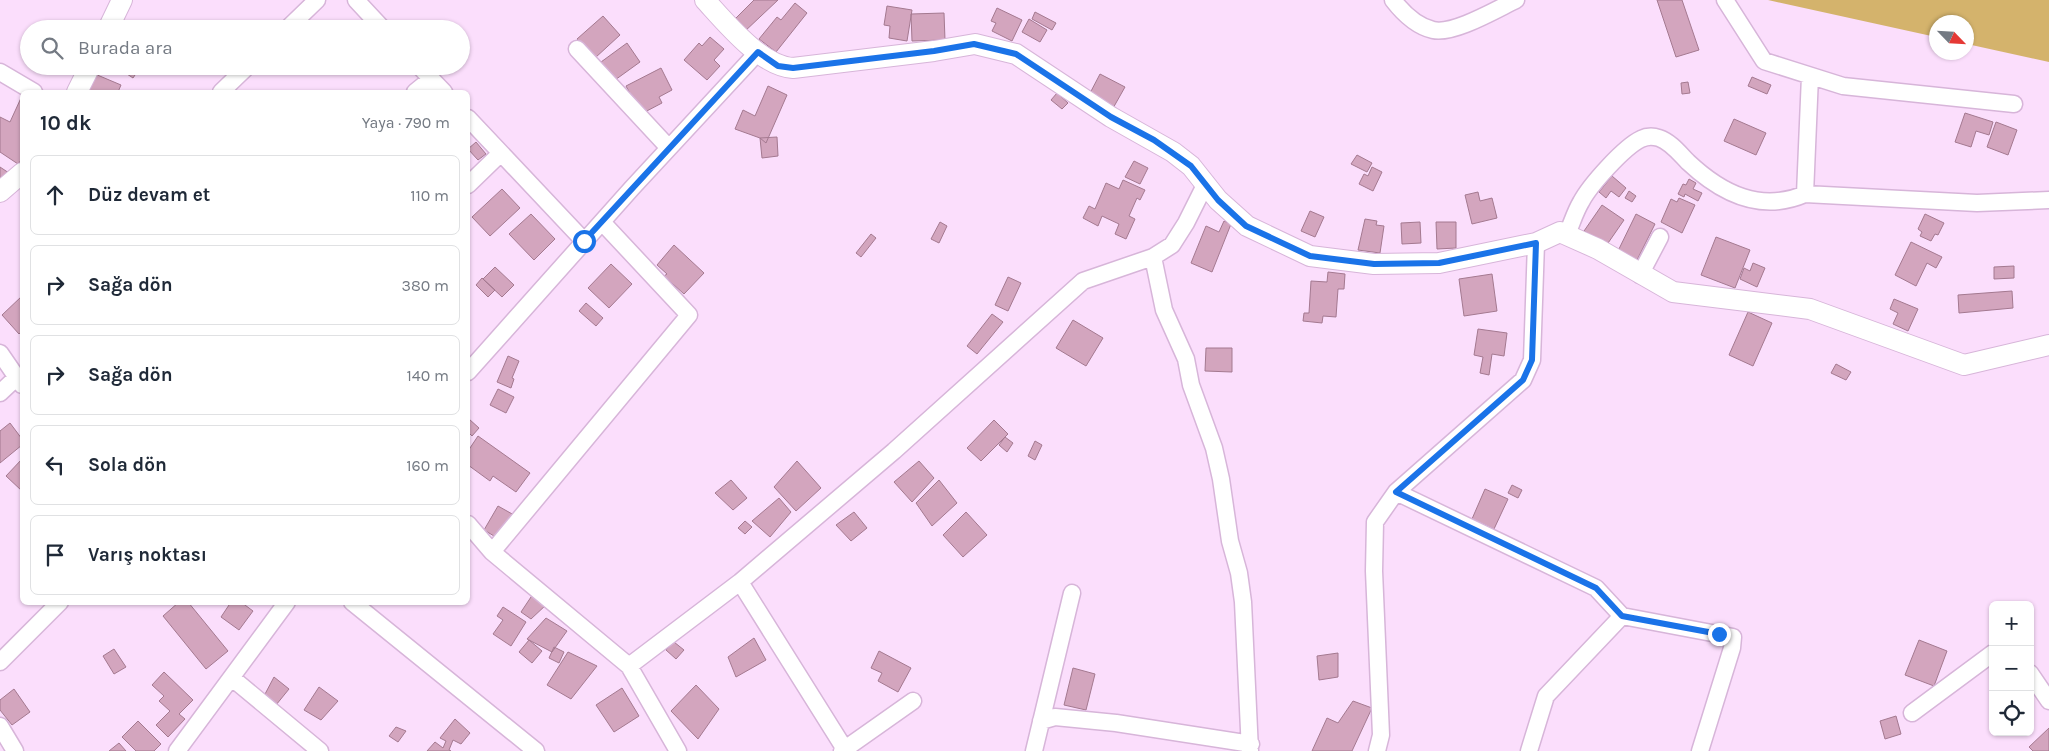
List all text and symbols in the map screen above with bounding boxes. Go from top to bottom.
north arrow [1929,15,1974,60]
search box [20,20,470,75]
icon: search [38,34,66,62]
text: Burada ara [78,37,173,59]
text: 10 dk [40,111,91,135]
text: Yaya · 790 m [362,113,450,132]
icon: ahead [41,181,69,209]
text: Düz devam et [88,184,210,206]
text: 110 m [410,186,449,205]
route start [573,230,596,253]
icon: right [41,271,69,299]
text: Sağa dön [88,274,172,296]
text: 380 m [401,276,449,295]
icon: right [41,361,69,389]
text: Sağa dön [88,364,172,386]
text: 140 m [407,366,449,385]
icon: left [41,451,69,479]
text: Sola dön [88,454,167,476]
text: 160 m [406,456,449,475]
icon: arrive [41,541,69,569]
text: Varış noktası [88,544,207,566]
map controls [1989,601,2034,736]
button: + [1989,601,2034,646]
route end [1708,623,1731,646]
button: − [1989,646,2034,691]
button: locate [1989,691,2034,736]

